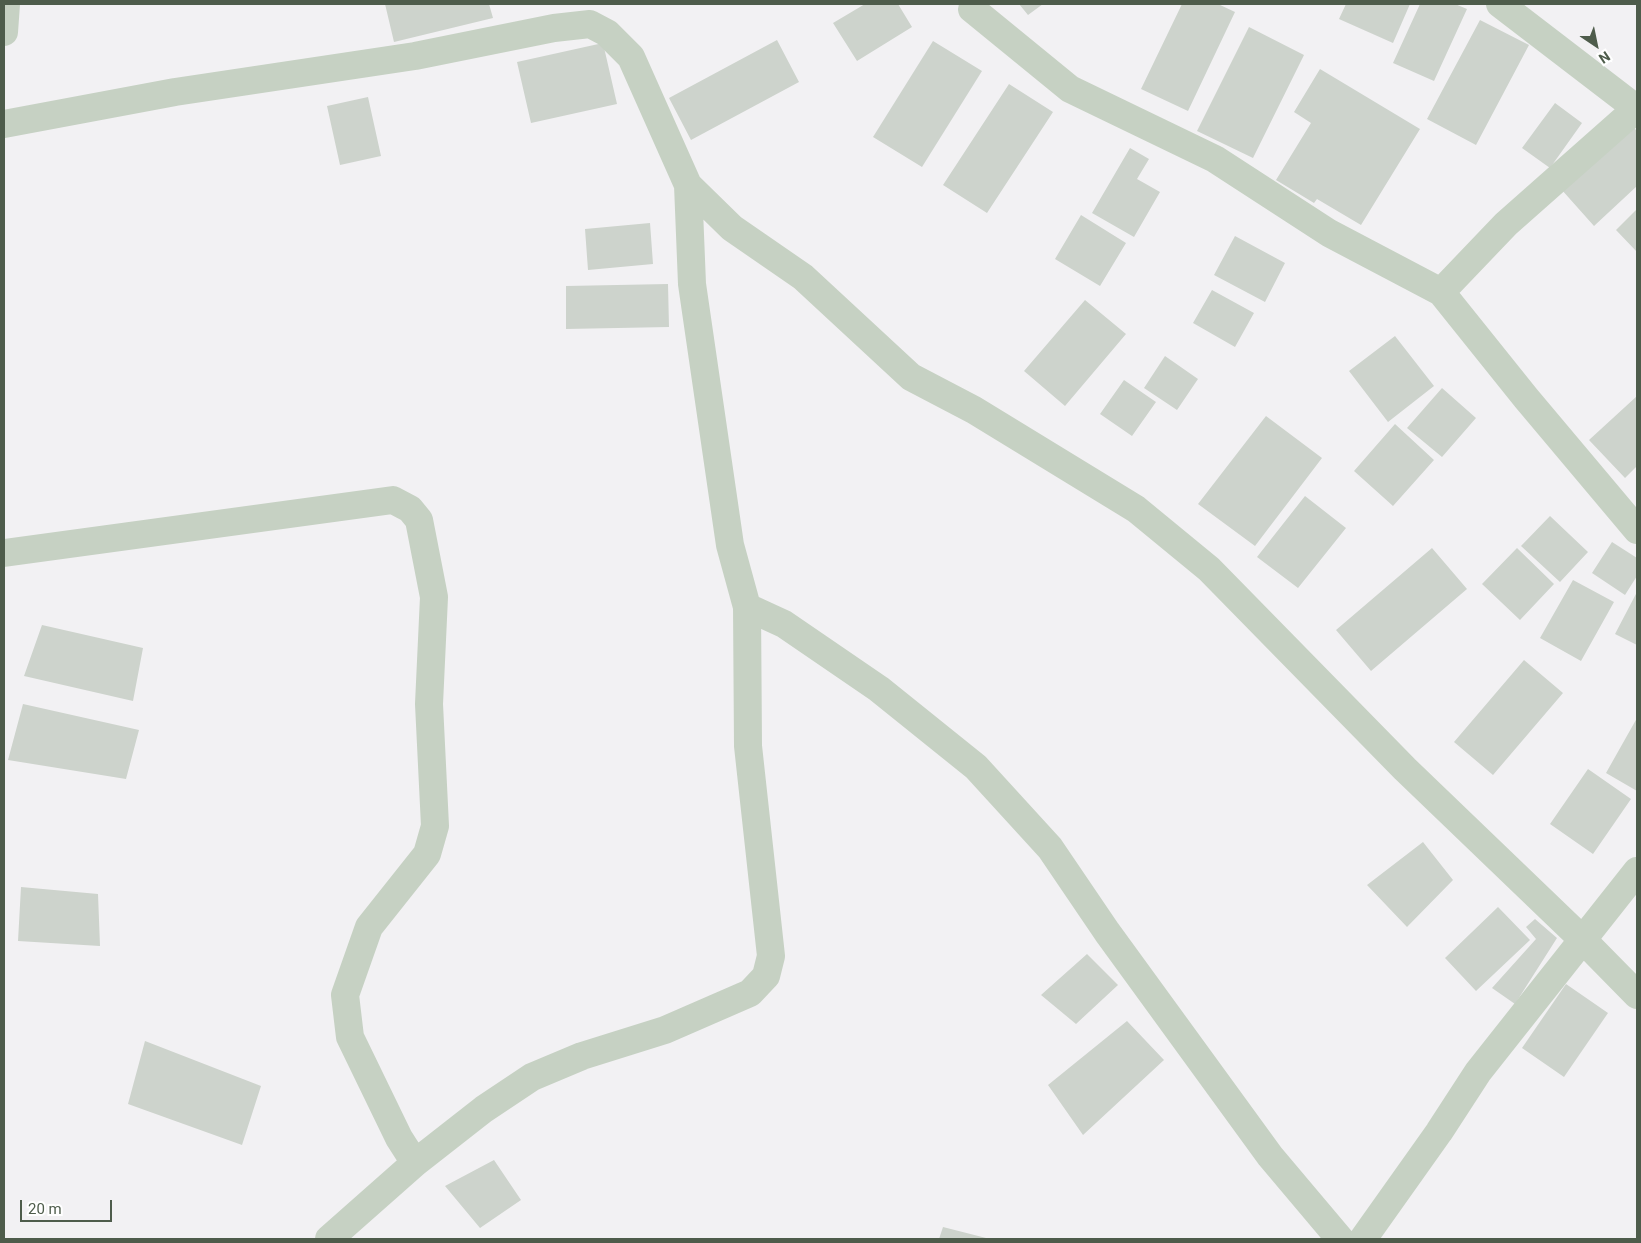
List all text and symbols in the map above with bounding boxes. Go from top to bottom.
north arrow [1571,20,1621,70]
text: N [1596,48,1613,67]
scale bar [22,1190,115,1222]
text: 20 m [28,1200,62,1218]

